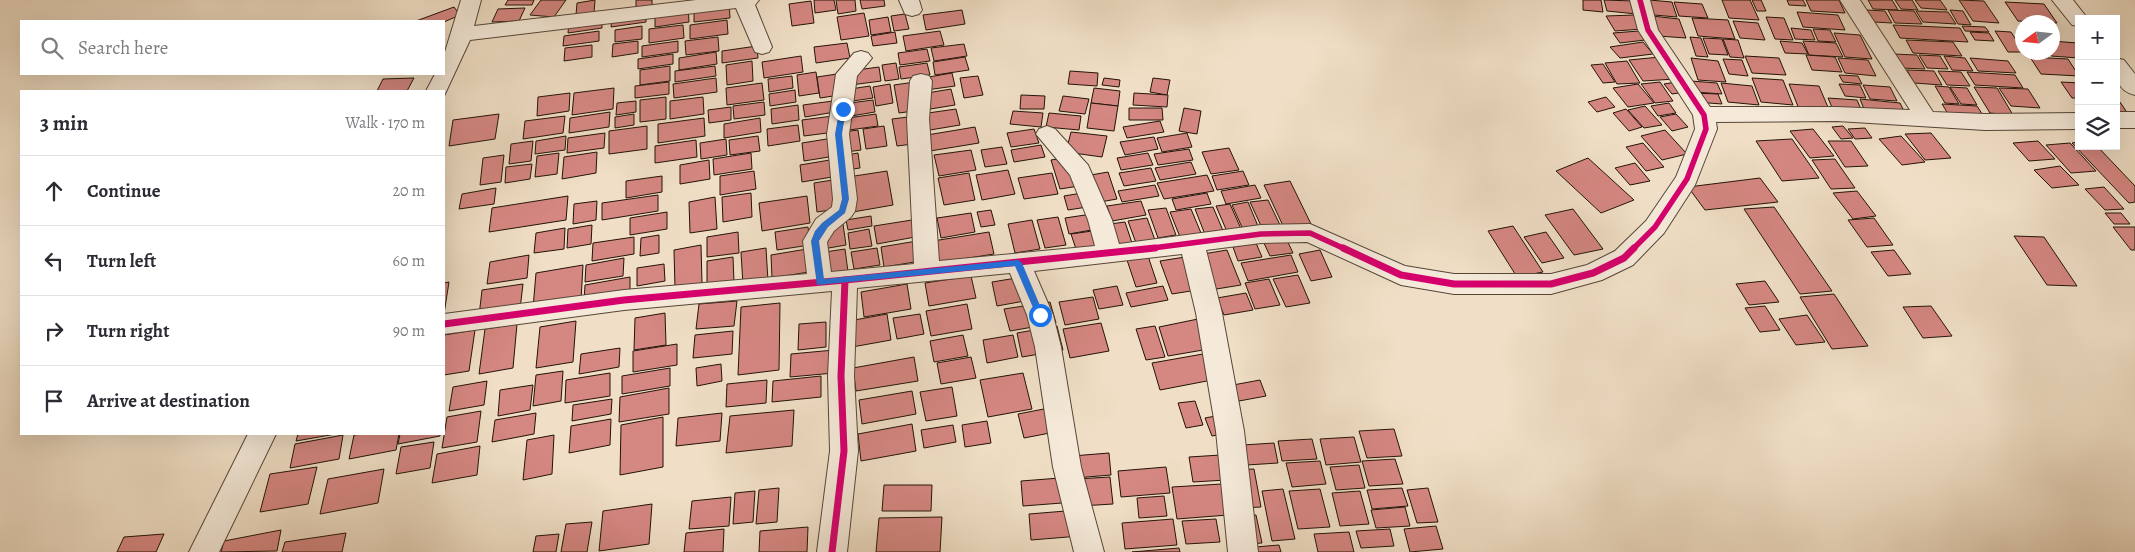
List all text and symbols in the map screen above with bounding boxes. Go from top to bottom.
north arrow [2015,15,2060,60]
map controls [2075,15,2120,150]
button: + [2075,15,2120,60]
search box [20,20,445,75]
icon: search [38,34,66,62]
text: Search here [78,35,168,61]
button: − [2075,60,2120,105]
route end [832,98,855,121]
button: layers [2075,105,2120,150]
text: 3 min [40,109,88,137]
text: Walk · 170 m [345,112,425,134]
icon: ahead [40,177,68,205]
text: Continue [87,178,161,204]
text: 20 m [392,180,425,202]
icon: left [40,247,68,275]
text: Turn left [87,248,156,274]
text: 60 m [393,250,425,272]
route start [1029,304,1052,327]
icon: right [40,317,68,345]
text: Turn right [87,318,169,344]
text: 90 m [393,320,425,342]
icon: arrive [40,387,68,415]
text: Arrive at destination [87,388,250,414]

